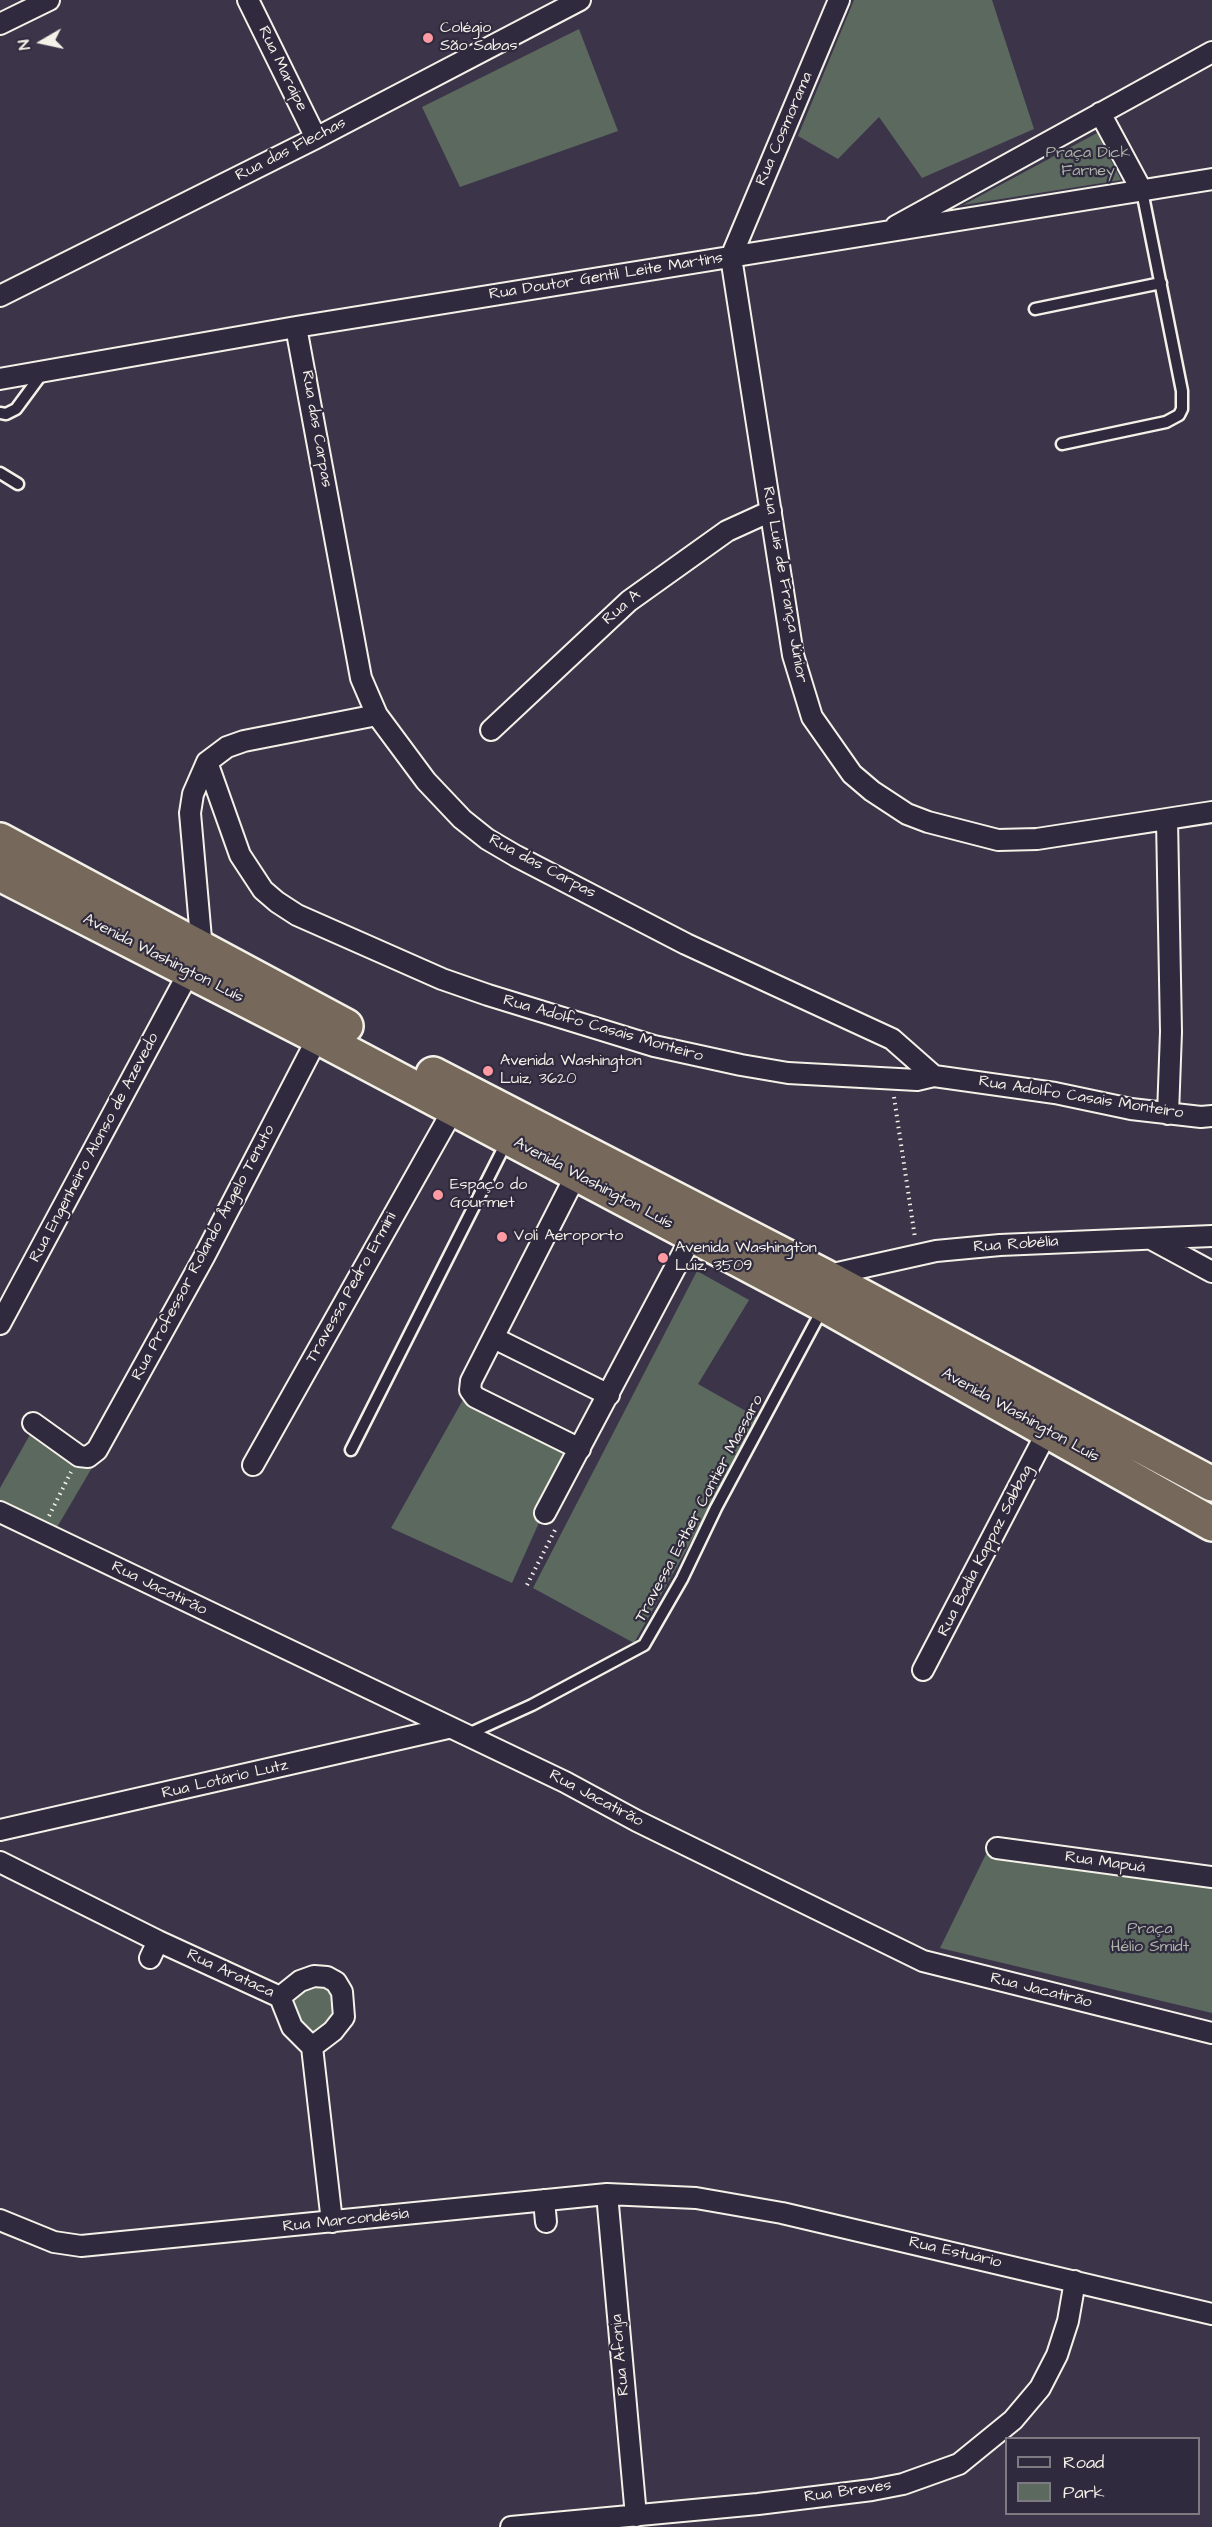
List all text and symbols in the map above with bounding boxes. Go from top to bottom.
north arrow [12,12,72,72]
place label: Colégio São Sabas [440,19,517,57]
street label: Rua Maraípe [253,23,311,115]
marker: Colégio São Sabas [421,31,435,45]
text: N [13,38,36,51]
street label: Rua Cosmorama [752,69,818,189]
street label: Rua das Flechas [233,114,349,186]
park label: Praça Dick Farney [1046,144,1130,182]
street label: Rua Doutor Gentil Leite Martins [488,249,724,305]
street label: Rua das Carpas [296,369,336,489]
street label: Rua Luis de França Júnior [757,485,811,685]
street label: Rua A [599,586,645,630]
street label: Rua das Carpas [485,831,599,903]
street label: Avenida Washington Luís [79,910,247,1008]
street label: Rua Adolfo Casais Monteiro [501,991,705,1067]
street label: Rua Engenheiro Alonso de Azevedo [26,1030,164,1266]
place label: Avenida Washington Luiz, 3620 [500,1052,642,1090]
marker: Avenida Washington Luiz, 3620 [481,1064,495,1078]
street label: Rua Adolfo Casais Monteiro [977,1072,1185,1124]
street label: Rua Professor Rolando Ângelo Tenuto [128,1122,280,1384]
street label: Avenida Washington Luís [510,1134,676,1234]
place label: Espaço do Gourmet [450,1176,527,1214]
marker: Espaço do Gourmet [431,1188,445,1202]
street label: Travessa Pedro Ermini [303,1209,401,1367]
place label: Voli Aeroporto [514,1227,623,1247]
marker: Voli Aeroporto [495,1230,509,1244]
street label: Rua Robélia [973,1232,1059,1258]
place label: Avenida Washington Luiz, 3509 [675,1239,817,1277]
marker: Avenida Washington Luiz, 3509 [656,1251,670,1265]
street label: Avenida Washington Luís [938,1365,1102,1467]
street label: Travessa Esther Contier Massaro [632,1392,768,1626]
street label: Rua Badia Kappaz Sabbag [934,1462,1038,1640]
street label: Rua Jacatirão [108,1558,210,1620]
street label: Rua Lotário Lutz [160,1756,290,1804]
street label: Rua Jacatirão [546,1766,646,1832]
street label: Rua Mapuá [1064,1848,1146,1878]
park label: Praça Hélio Smidt [1111,1920,1189,1958]
street label: Rua Arataca [183,1945,277,2003]
street label: Rua Jacatirão [988,1969,1094,2013]
street label: Rua Marcondésia [282,2205,410,2237]
street label: Rua Estuário [907,2233,1003,2273]
street label: Rua Afonja [608,2313,634,2397]
legend [1005,2437,1200,2515]
text: Road [1063,2450,1104,2475]
street label: Rua Breves [803,2476,893,2508]
text: Park [1063,2480,1105,2505]

